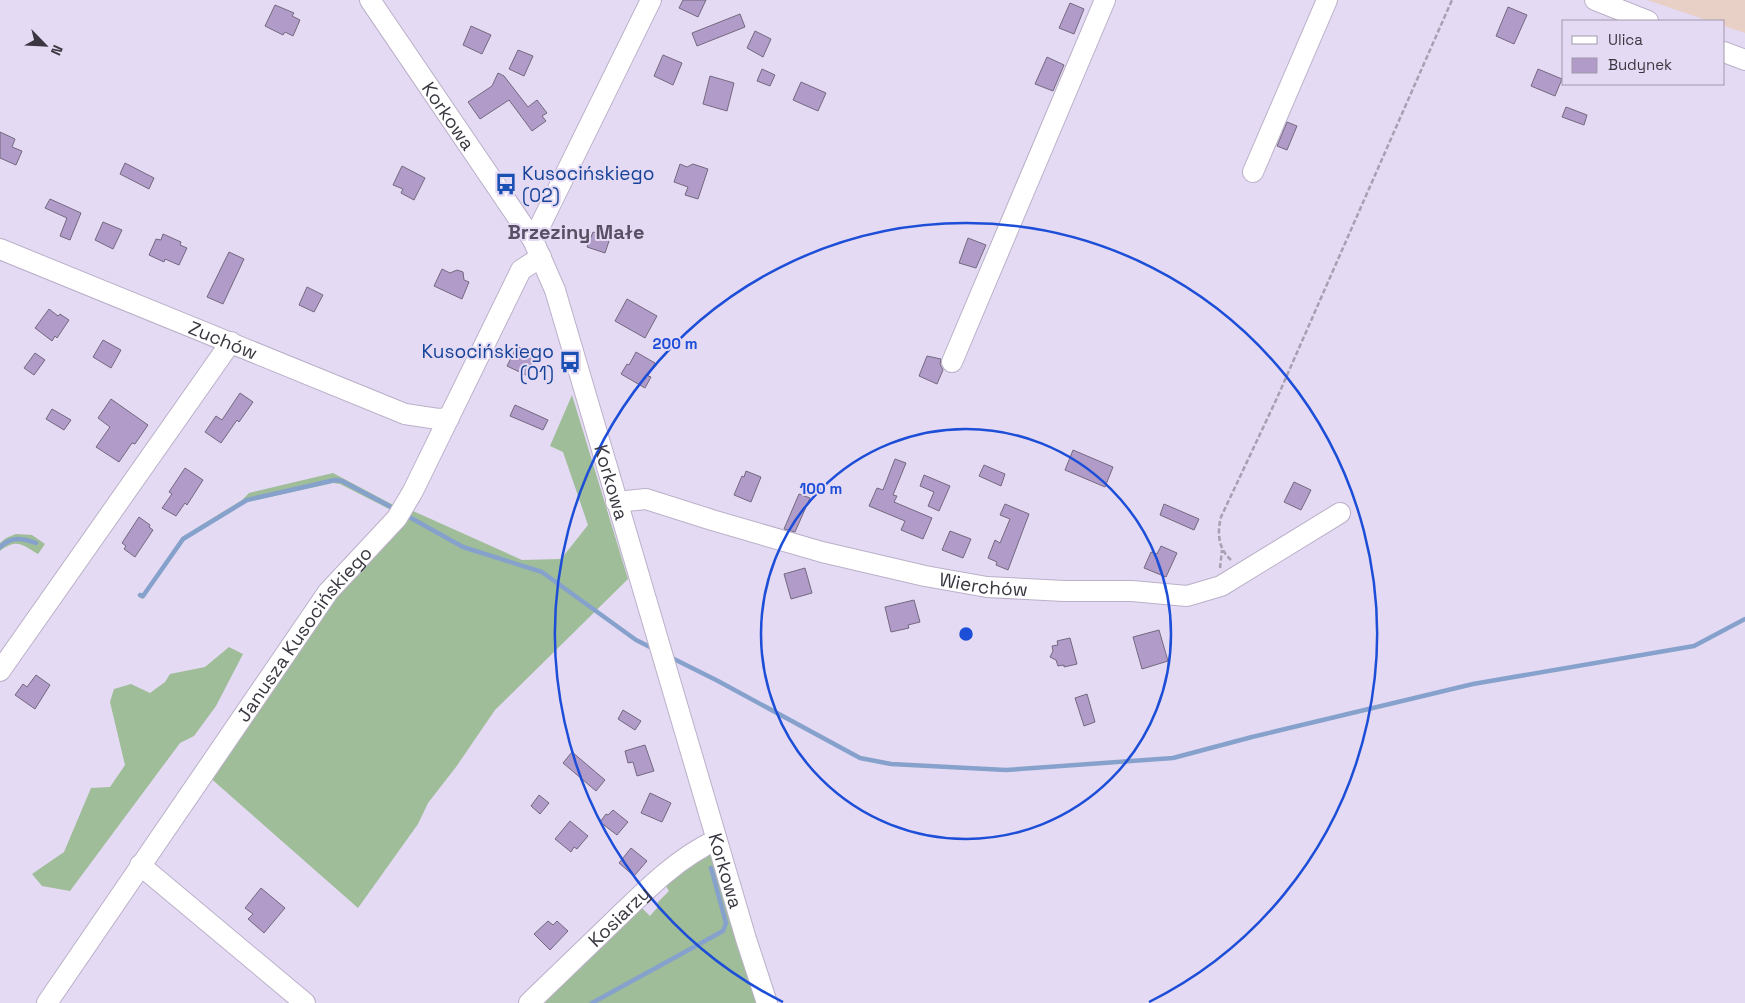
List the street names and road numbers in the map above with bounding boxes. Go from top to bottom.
street label: Korkowa [417,77,481,155]
street label: Zuchów [185,315,261,365]
street label: Korkowa [589,441,634,523]
street label: Janusza Kusocińskiego [230,541,377,727]
street label: Wierchów [937,566,1028,602]
street label: Korkowa [703,830,749,911]
street label: Kosiarzy [582,880,655,952]

